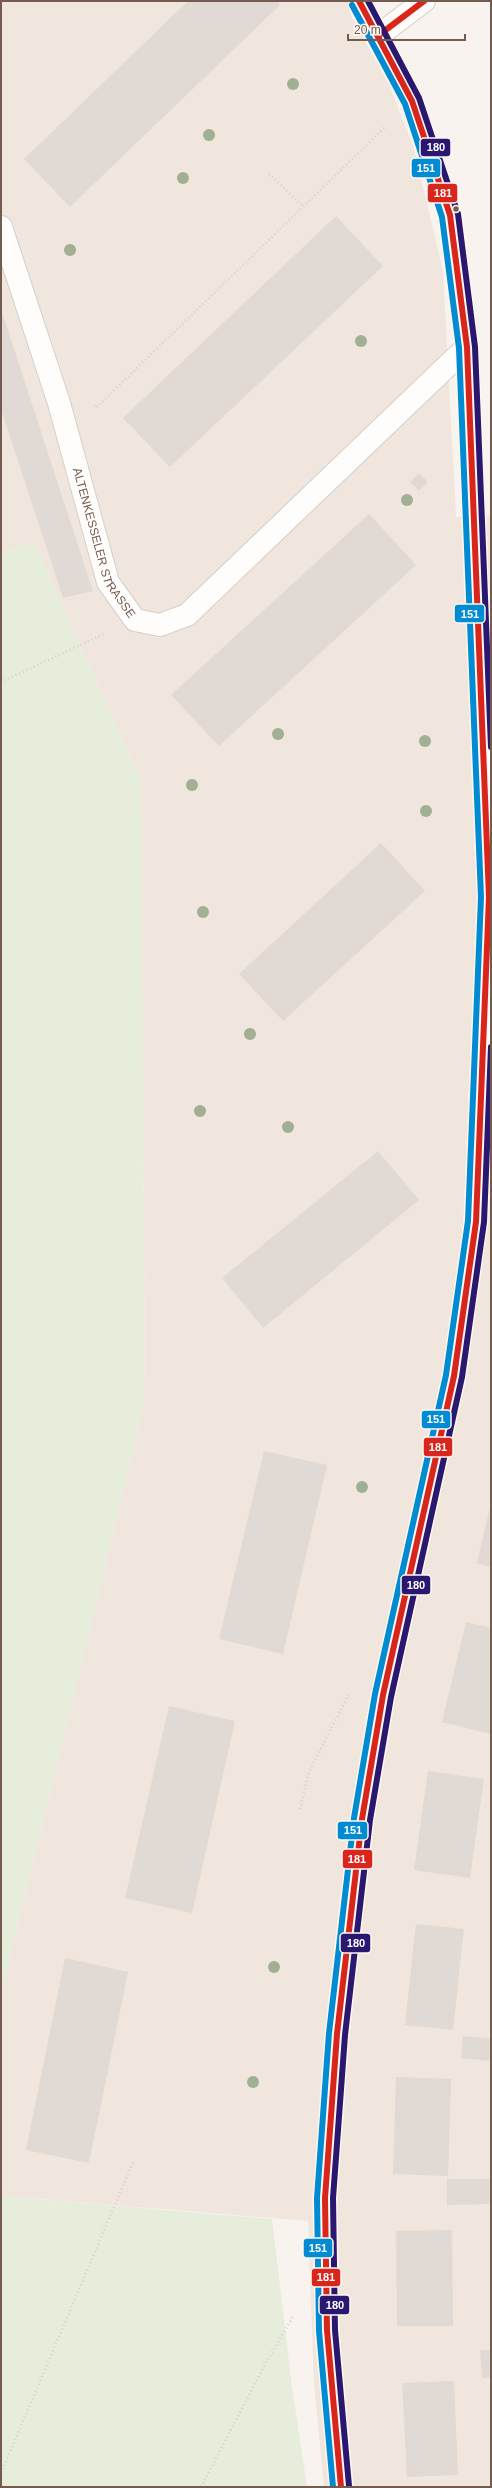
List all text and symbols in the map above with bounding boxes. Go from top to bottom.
scale bar [348,16,465,42]
text: 20 m [354,23,381,37]
line badge: 180 [420,138,451,157]
text: 180 [427,141,445,153]
line badge: 151 [411,158,441,178]
text: 151 [417,162,435,174]
line badge: 181 [427,183,458,203]
text: 181 [434,187,452,199]
unlabelled marker [451,204,461,214]
street label: ALTENKESSELER STRASSE [70,466,138,621]
line badge: 151 [454,604,485,623]
text: 151 [461,608,479,620]
line badge: 151 [421,1410,451,1429]
text: 151 [427,1413,445,1425]
line badge: 181 [423,1437,453,1457]
text: 181 [429,1441,447,1453]
line badge: 180 [401,1575,431,1595]
text: 180 [407,1579,425,1591]
line badge: 151 [337,1821,368,1840]
text: 151 [344,1824,362,1836]
line badge: 181 [342,1849,373,1869]
text: 181 [348,1853,366,1865]
line badge: 180 [340,1933,371,1953]
text: 180 [347,1937,365,1949]
line badge: 151 [303,2238,333,2258]
text: 151 [309,2242,327,2254]
line badge: 181 [311,2268,341,2287]
text: 181 [317,2271,335,2283]
line badge: 180 [319,2295,350,2315]
text: 180 [326,2299,344,2311]

